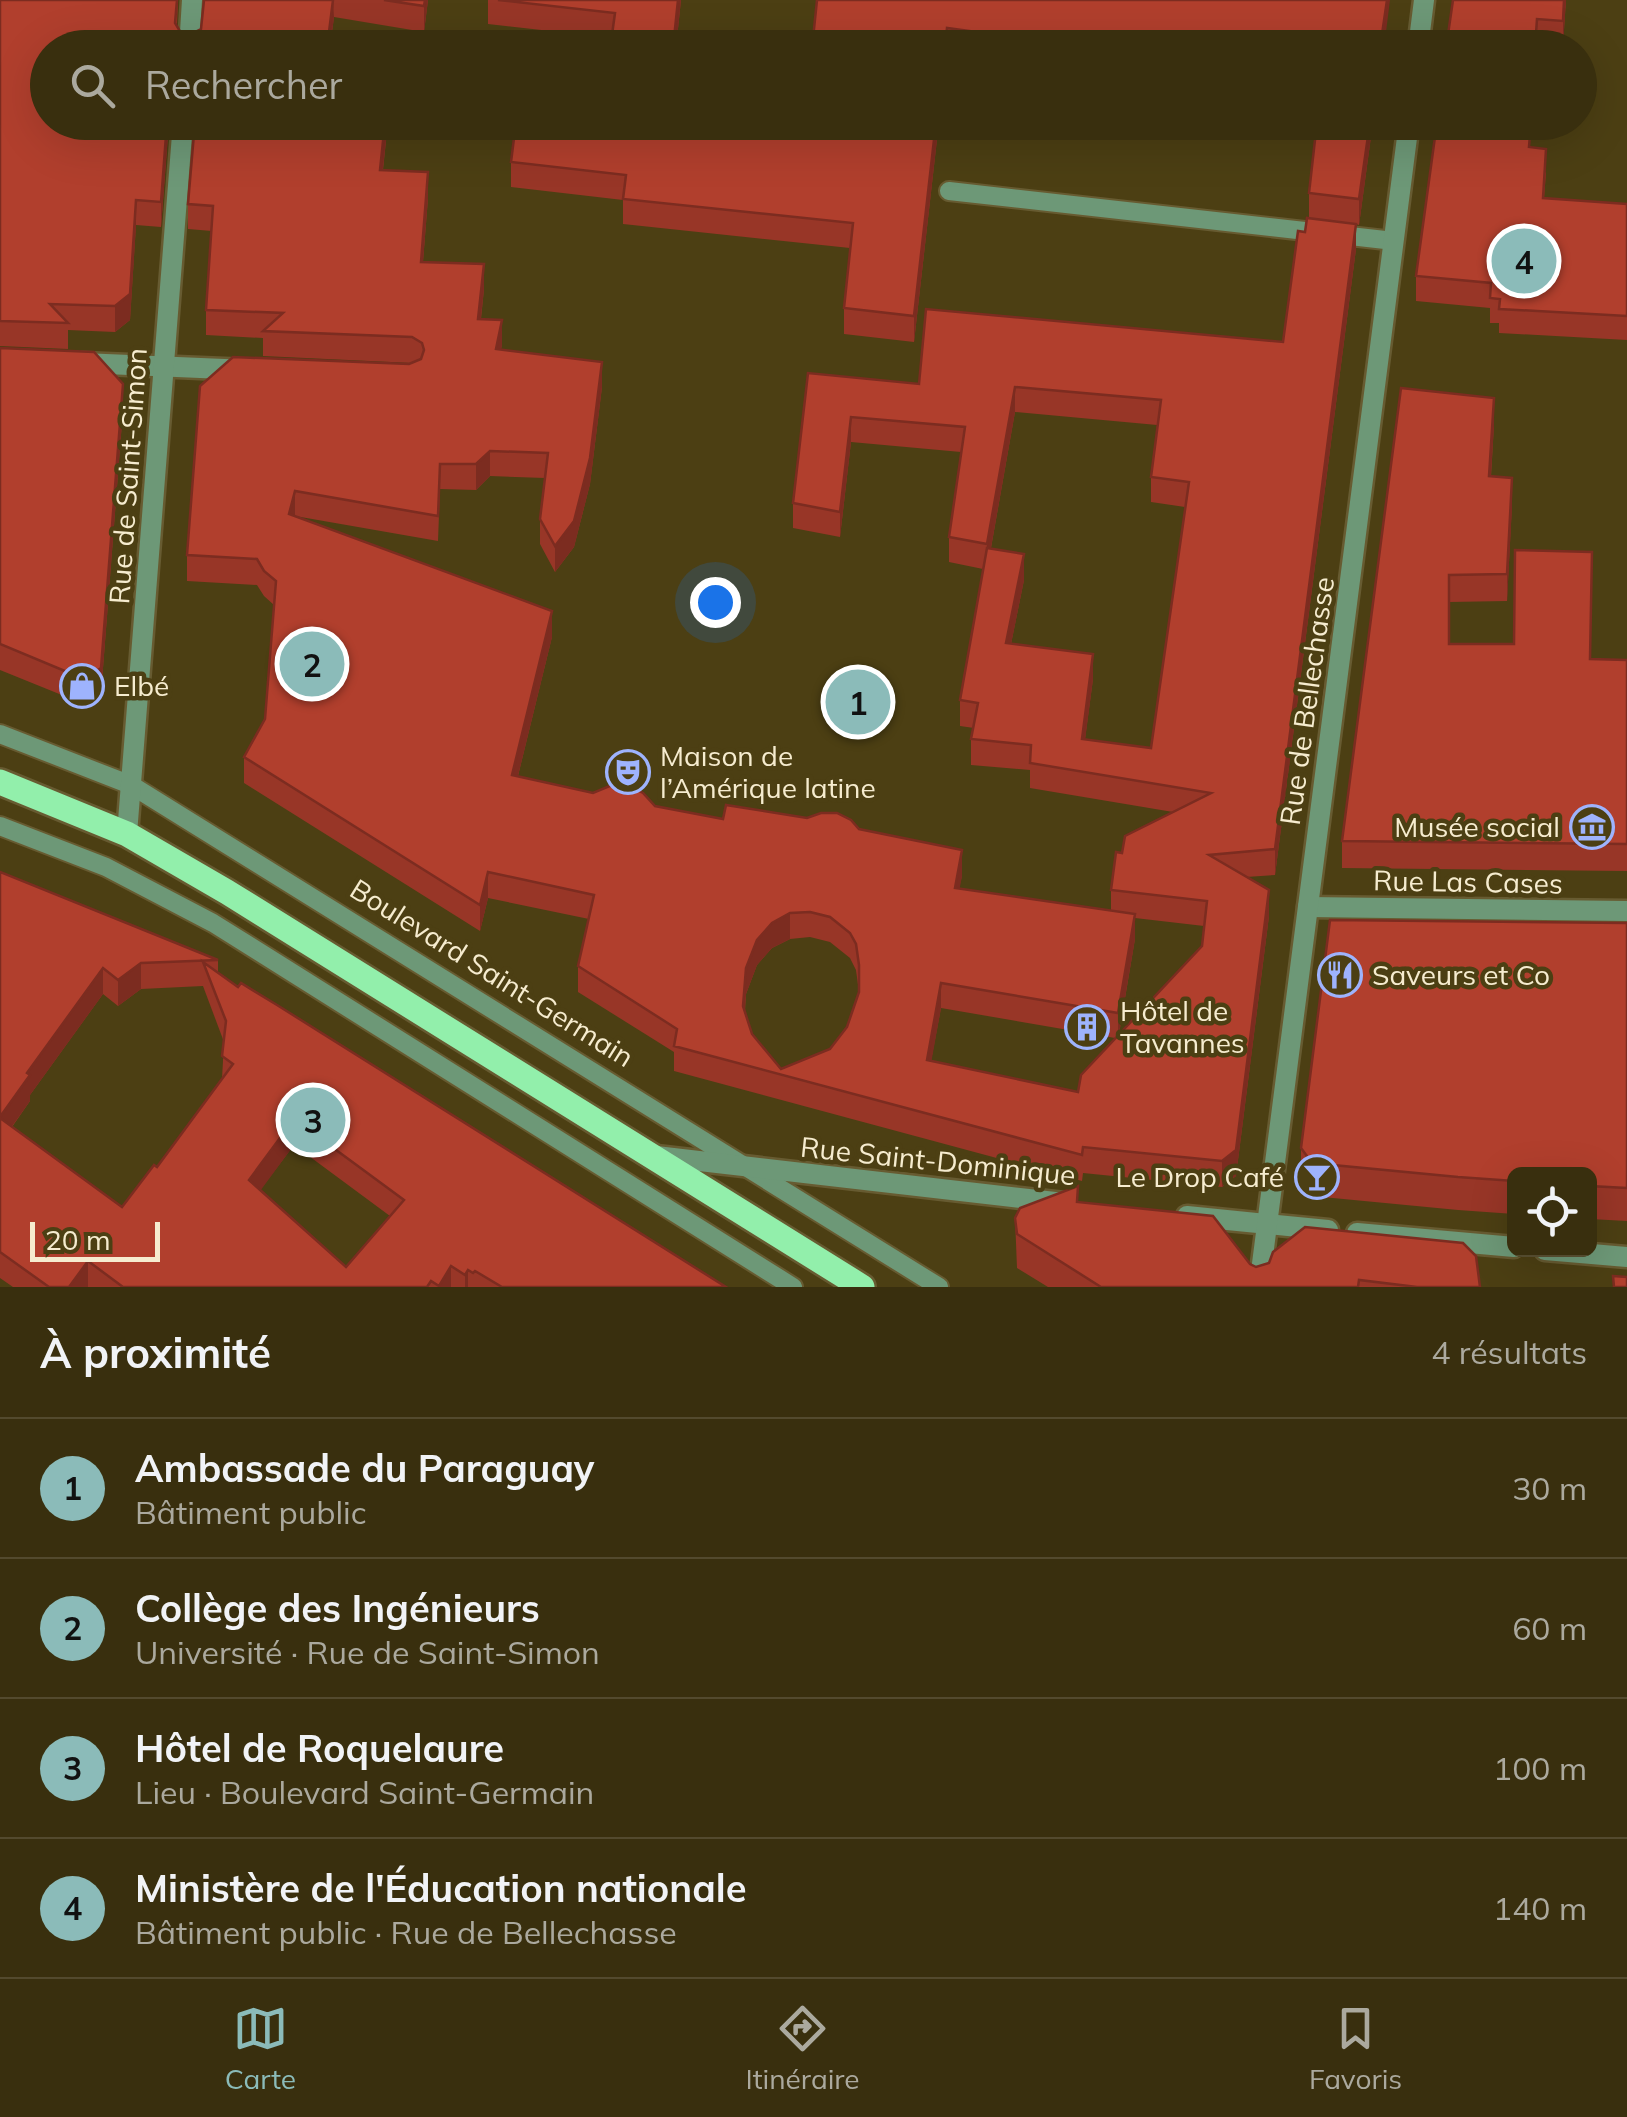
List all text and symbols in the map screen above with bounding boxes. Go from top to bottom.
search box [30,30,1597,140]
icon: search [65,58,120,113]
text: Rechercher [145,61,342,109]
pin: 4 [1492,224,1556,298]
street label: Rue de Saint-Simon [101,347,154,605]
street label: Rue de Bellechasse [1272,575,1341,827]
your location [690,577,741,628]
pin: 2 [280,626,344,702]
shop icon: Elbé [59,663,105,709]
pin: 1 [826,664,890,740]
place label: Elbé [114,668,169,703]
place label: Maison de l’Amérique latine [660,738,876,805]
theatre icon: Maison de l’Amérique latine [605,749,651,795]
museum icon: Musée social [1569,804,1615,850]
place label: Musée social [1394,809,1560,844]
street label: Rue Las Cases [1373,862,1563,901]
street label: Boulevard Saint-Germain [344,871,640,1074]
restaurant icon: Saveurs et Co [1317,952,1363,998]
place label: Saveurs et Co [1372,957,1550,992]
place label: Hôtel de Tavannes [1120,993,1245,1060]
building icon: Hôtel de Tavannes [1064,1004,1110,1050]
pin: 3 [280,1082,346,1158]
street label: Rue Saint-Dominique [799,1129,1077,1192]
bar icon: Le Drop Café [1294,1154,1340,1200]
place label: Le Drop Café [1116,1159,1284,1194]
map controls [1507,1167,1597,1257]
button: locate [1507,1167,1597,1257]
scale bar [30,1217,160,1262]
text: 20 m [45,1222,111,1257]
text: À proximité [40,1326,271,1379]
text: 4 résultats [1431,1332,1587,1372]
text: Ambassade du Paraguay [135,1444,594,1492]
text: 1 [63,1468,82,1508]
text: 30 m [1512,1468,1587,1508]
text: Bâtiment public [135,1492,367,1532]
text: Collège des Ingénieurs [135,1584,540,1632]
text: 2 [63,1608,82,1648]
text: 60 m [1512,1608,1587,1648]
text: Université · Rue de Saint-Simon [135,1632,600,1672]
text: Hôtel de Roquelaure [135,1724,504,1772]
text: 3 [63,1748,82,1788]
text: 100 m [1493,1748,1587,1788]
text: Lieu · Boulevard Saint-Germain [135,1772,594,1812]
text: Ministère de l'Éducation nationale [135,1864,746,1912]
text: 4 [63,1888,82,1928]
text: 140 m [1493,1888,1587,1928]
text: Bâtiment public · Rue de Bellechasse [135,1912,677,1952]
tab: Carte [225,2001,296,2096]
tab: Itinéraire [746,2001,860,2096]
tab: Favoris [1309,2001,1402,2096]

